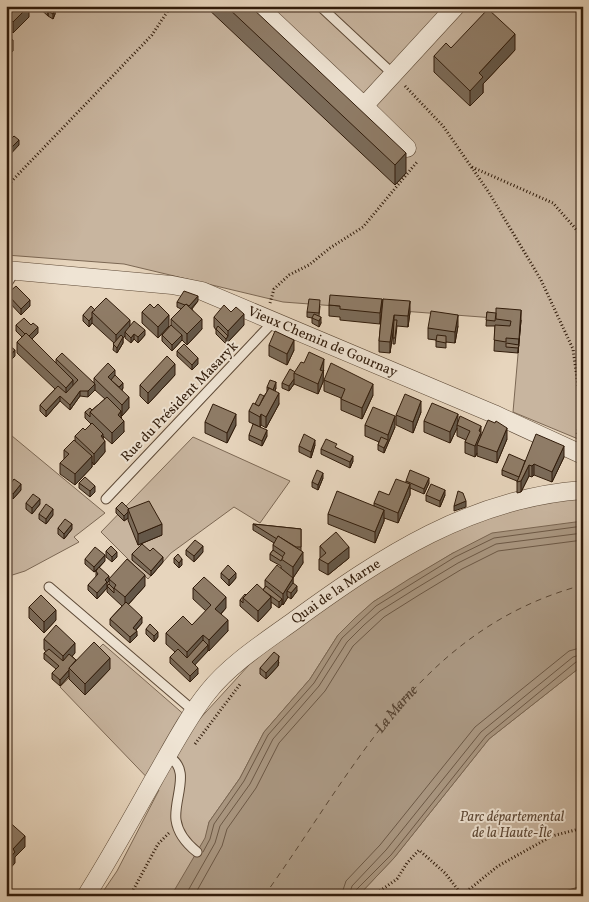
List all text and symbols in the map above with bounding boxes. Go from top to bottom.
street label: Vieux Chemin de Gournay [245,302,401,382]
street label: Rue du Président Masaryk [117,337,243,467]
street label: Quai de la Marne [288,554,385,629]
water label: La Marne [370,680,423,738]
park label: Parc départemental de la Haute-Île [460,808,565,843]

